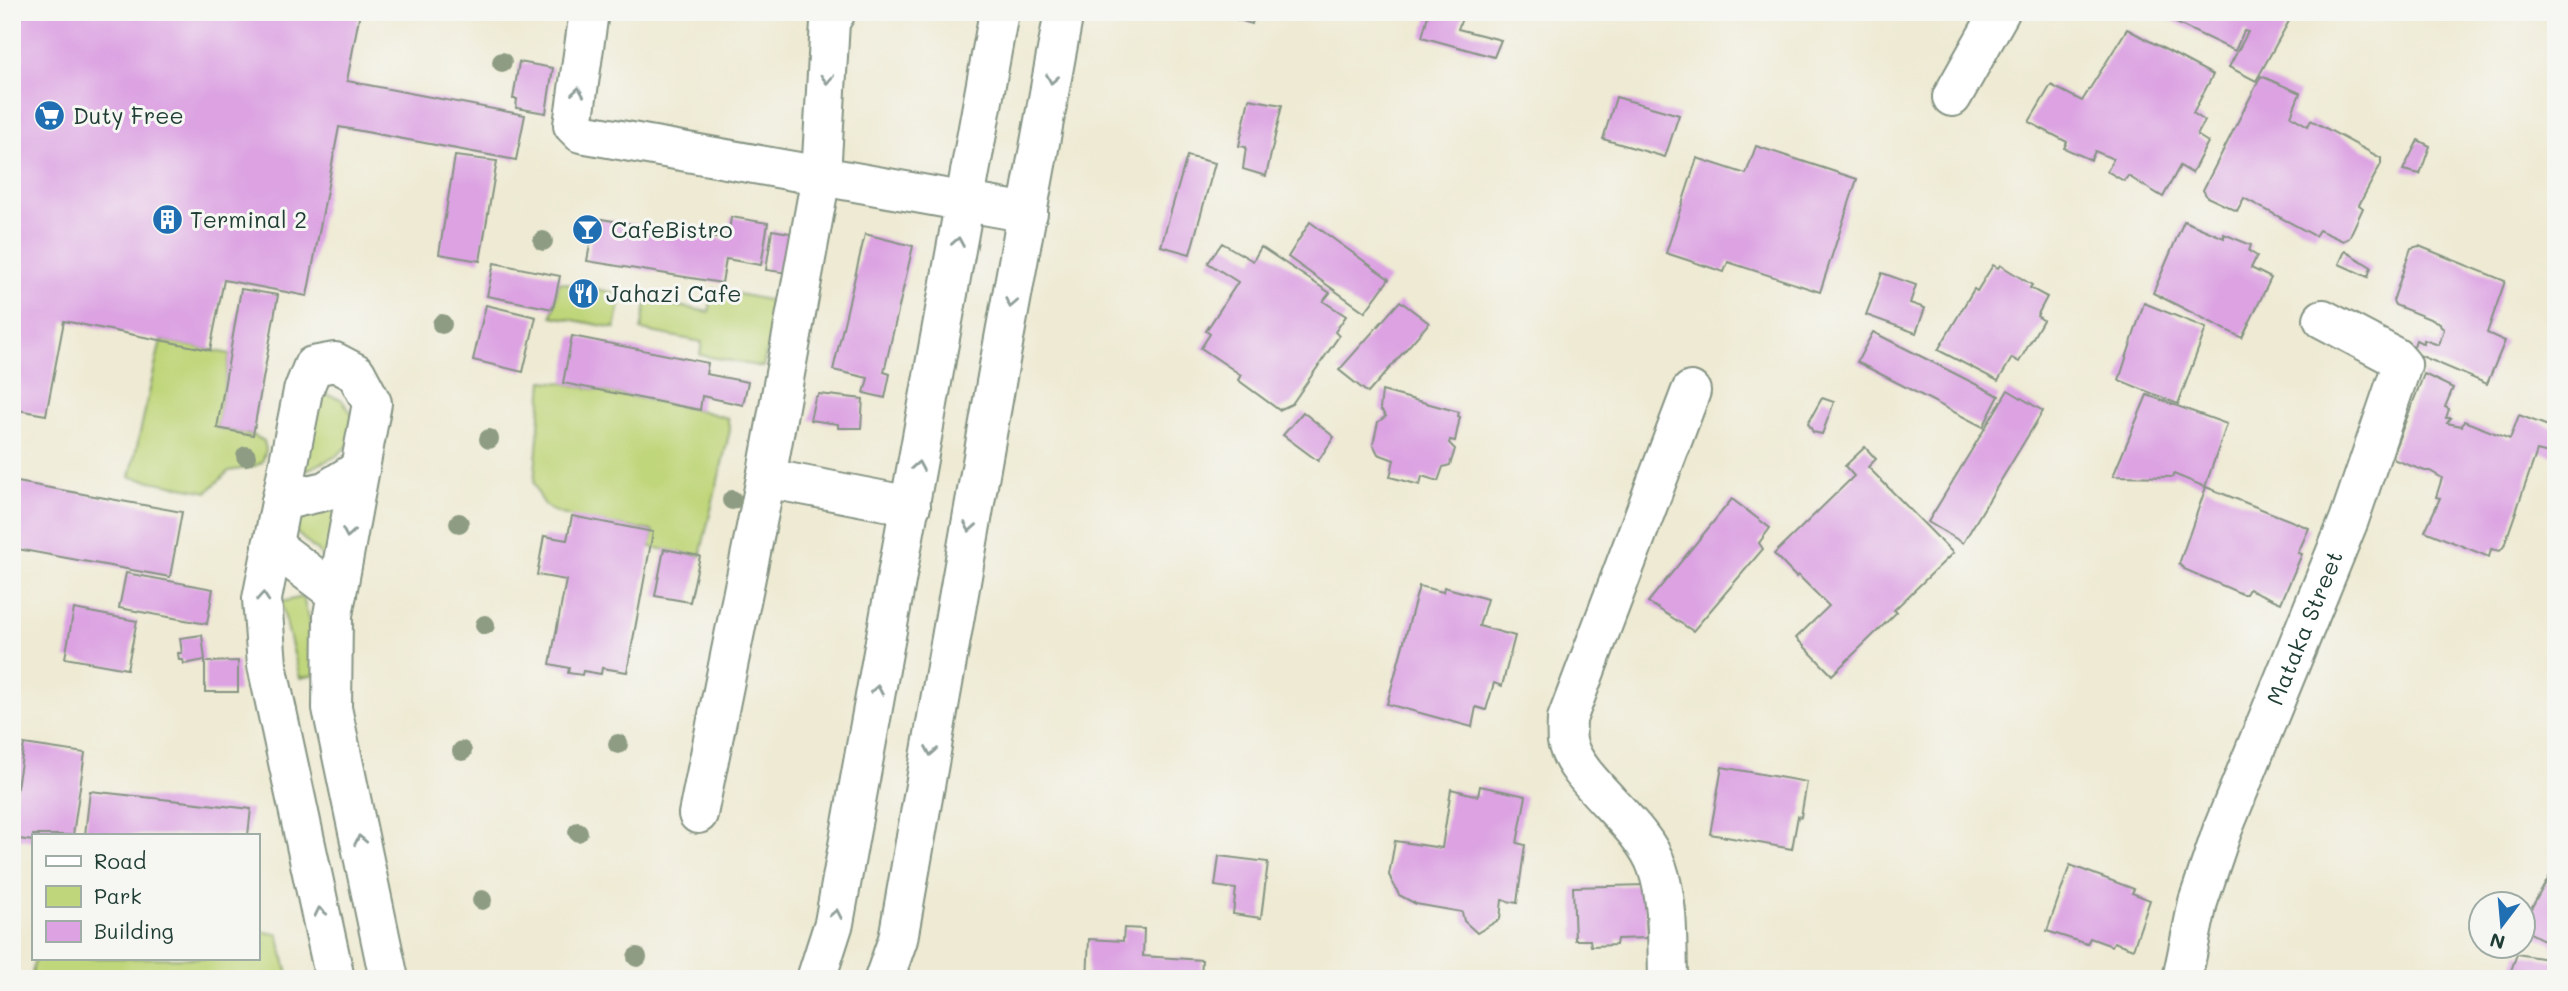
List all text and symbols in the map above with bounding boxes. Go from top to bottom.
one-way arrow [1046,73,1061,85]
one-way arrow [820,74,835,85]
one-way arrow [570,86,585,98]
supermarket icon: Duty Free [33,99,67,133]
place label: Duty Free [73,100,184,130]
building icon: Terminal 2 [150,203,184,237]
place label: Terminal 2 [190,204,307,234]
bar icon: CafeBistro [571,213,605,247]
place label: CafeBistro [611,214,733,244]
one-way arrow [950,236,965,248]
restaurant icon: Jahazi Cafe [566,277,600,311]
place label: Jahazi Cafe [606,278,741,308]
one-way arrow [1004,297,1019,309]
one-way arrow [910,460,925,472]
one-way arrow [964,521,979,533]
one-way arrow [341,527,356,539]
street label: Mataka Street [2259,546,2349,709]
one-way arrow [255,592,270,603]
one-way arrow [869,684,884,696]
one-way arrow [924,745,939,757]
legend [32,834,259,960]
one-way arrow [353,834,368,846]
text: Road [94,847,146,874]
text: Park [94,882,142,909]
north arrow [2466,890,2536,960]
one-way arrow [314,906,329,918]
one-way arrow [827,908,842,920]
text: Building [94,917,174,944]
text: N [2487,928,2508,956]

